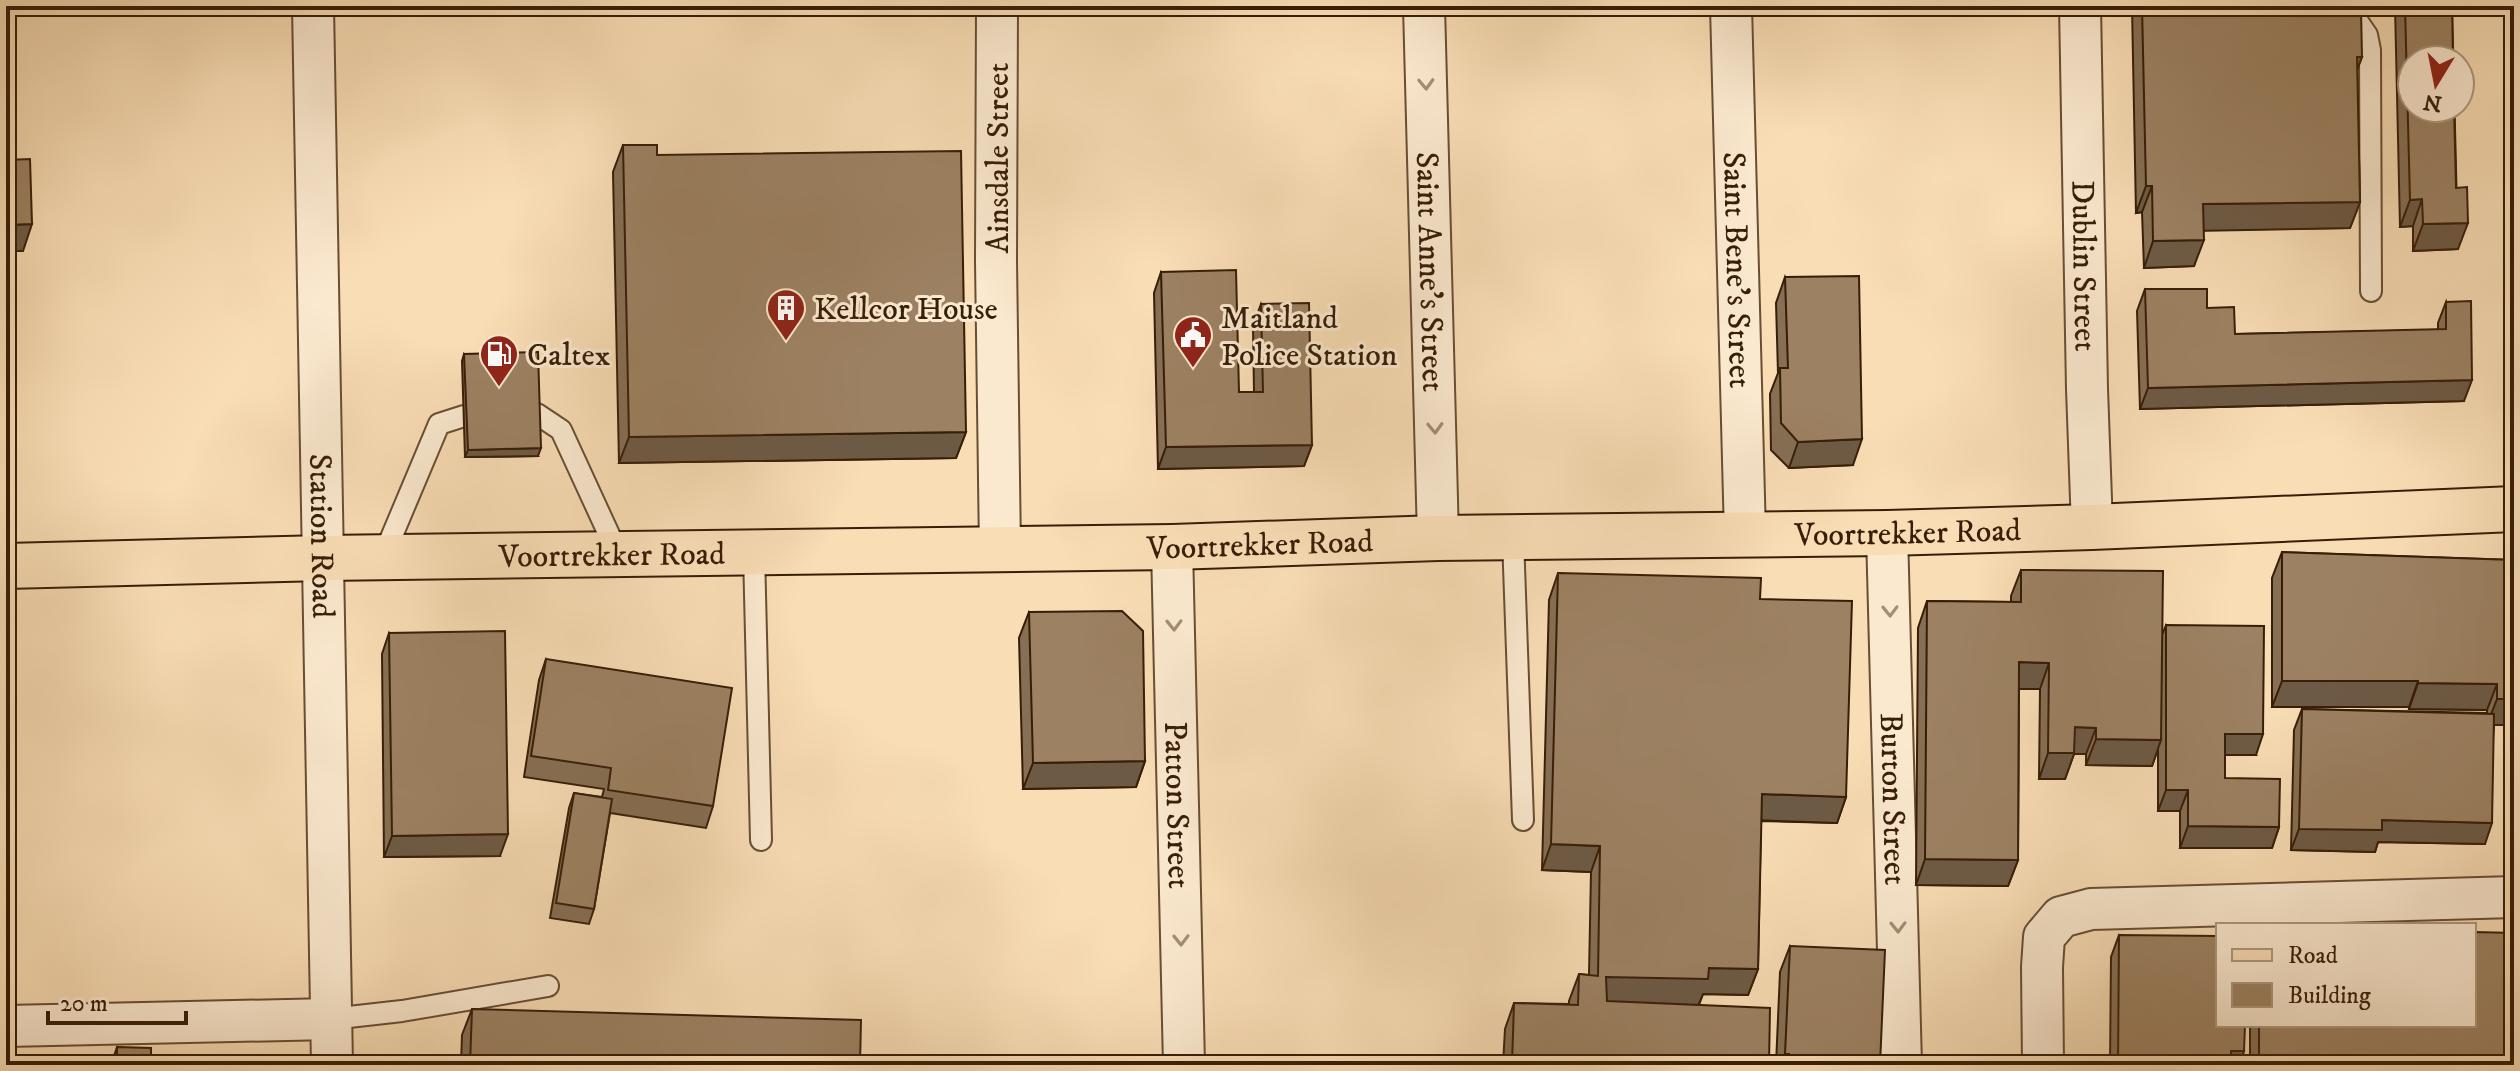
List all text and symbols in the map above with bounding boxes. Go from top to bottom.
north arrow [2396,44,2476,124]
street label: Ainsdale Street [979,63,1019,253]
one-way arrow [1417,78,1434,91]
text: N [2422,87,2444,117]
street label: Saint Anne's Street [1406,151,1452,393]
street label: Saint Bene's Street [1713,151,1759,389]
street label: Dublin Street [2061,180,2104,352]
building icon: Kellcor House [765,287,807,342]
place label: Kellcor House [814,290,998,330]
place label: Maitland Police Station [1221,299,1398,376]
public building icon: Maitland Police Station [1172,314,1214,369]
fuel station icon: Caltex [478,333,520,388]
place label: Caltex [527,336,611,376]
one-way arrow [1426,422,1443,435]
street label: Station Road [299,453,342,619]
street label: Voortrekker Road [1793,511,2022,556]
street label: Voortrekker Road [1145,522,1374,569]
street label: Voortrekker Road [497,535,725,578]
one-way arrow [1881,605,1898,618]
one-way arrow [1165,619,1183,632]
street label: Burton Street [1870,712,1914,886]
street label: Patton Street [1154,721,1198,889]
one-way arrow [1889,921,1906,934]
legend [2216,923,2476,1027]
one-way arrow [1173,934,1190,947]
text: Road [2288,941,2338,971]
scale bar [48,975,186,1025]
text: Building [2288,981,2371,1011]
text: 20 m [60,989,108,1019]

